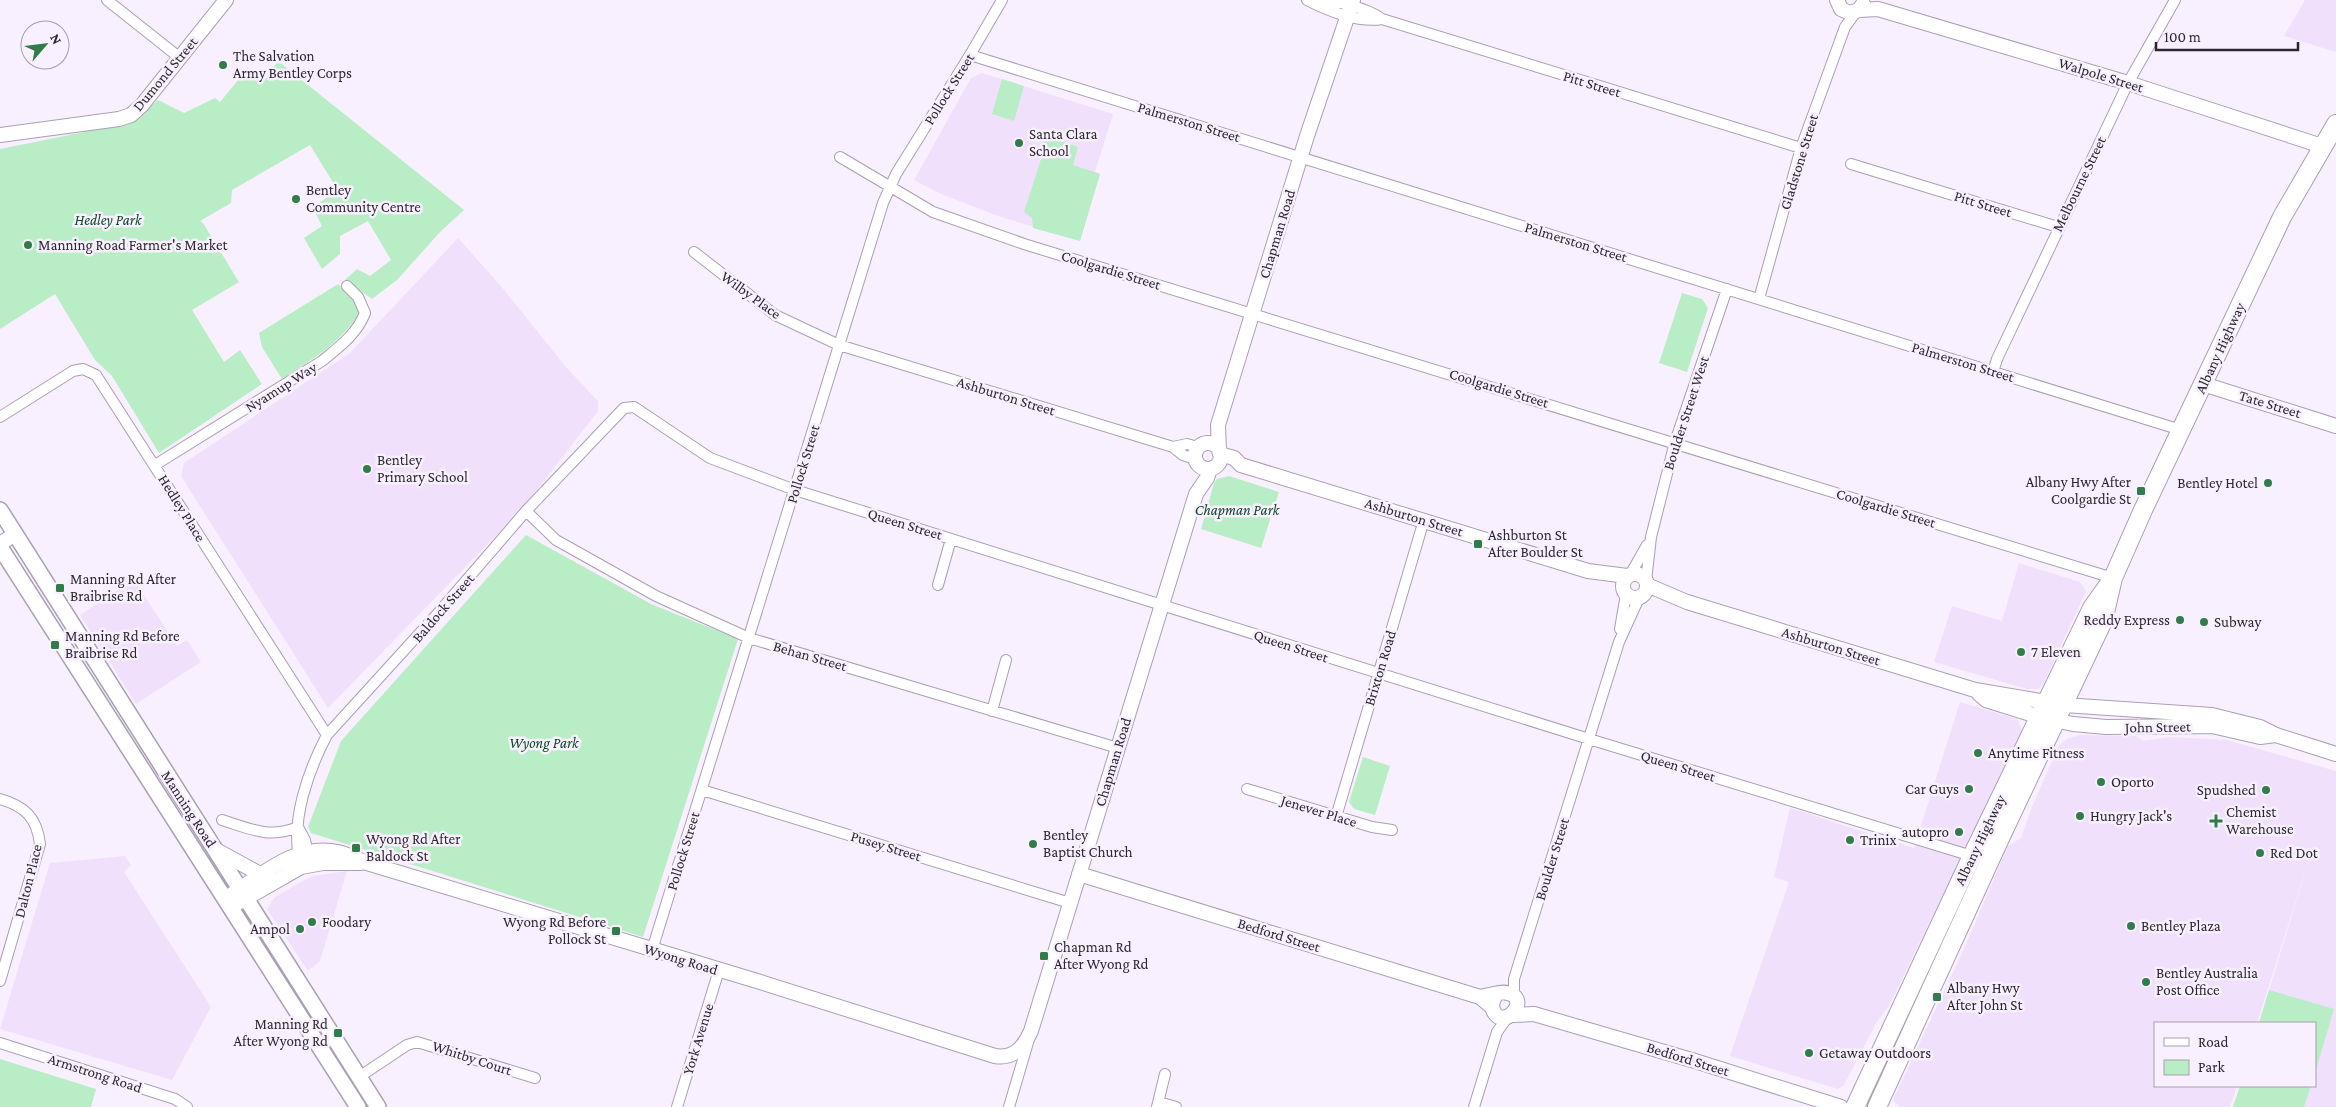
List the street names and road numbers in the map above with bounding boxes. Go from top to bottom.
street label: Dumond Street [130,33,201,114]
street label: Pollock Street [921,49,978,128]
street label: Walpole Street [2056,55,2146,97]
street label: Pitt Street [1561,68,1624,101]
street label: Palmerston Street [1136,99,1243,145]
street label: Gladstone Street [1777,111,1821,212]
street label: Melbourne Street [2049,133,2109,234]
street label: Chapman Road [1256,188,1299,281]
street label: Pitt Street [1952,188,2015,221]
street label: Palmerston Street [1523,219,1630,265]
street label: Coolgardie Street [1059,247,1164,294]
street label: Wilby Place [717,268,784,323]
street label: Albany Highway [2192,300,2249,397]
street label: Palmerston Street [1910,339,2017,385]
street label: Boulder Street West [1660,353,1712,472]
street label: Nyamup Way [242,359,320,416]
street label: Coolgardie Street [1447,365,1552,412]
street label: Ashburton Street [955,373,1058,419]
street label: Tate Street [2237,387,2304,421]
street label: Pollock Street [783,422,823,505]
street label: Hedley Place [154,472,209,545]
street label: Coolgardie Street [1834,485,1939,532]
street label: Ashburton Street [1363,494,1466,540]
street label: Queen Street [866,505,945,543]
street label: Baldock Street [409,570,478,646]
street label: Ashburton Street [1780,623,1883,669]
street label: Queen Street [1252,626,1331,666]
street label: Brixton Road [1361,628,1399,708]
street label: Behan Street [771,638,850,674]
street label: Chapman Road [1092,716,1135,809]
street label: John Street [2123,718,2192,737]
street label: Queen Street [1639,747,1718,785]
street label: Manning Road [157,768,220,851]
street label: Jenever Place [1277,791,1359,831]
street label: Albany Highway [1951,792,2010,888]
street label: Pollock Street [663,809,703,892]
street label: Boulder Street [1532,815,1572,902]
street label: Pusey Street [849,828,924,866]
street label: Dalton Place [11,842,45,919]
street label: Bedford Street [1236,915,1323,955]
street label: Wyong Road [642,940,720,979]
street label: York Avenue [680,1001,717,1077]
street label: Whitby Court [430,1038,515,1080]
street label: Bedford Street [1645,1039,1732,1079]
street label: Armstrong Road [46,1050,144,1097]

